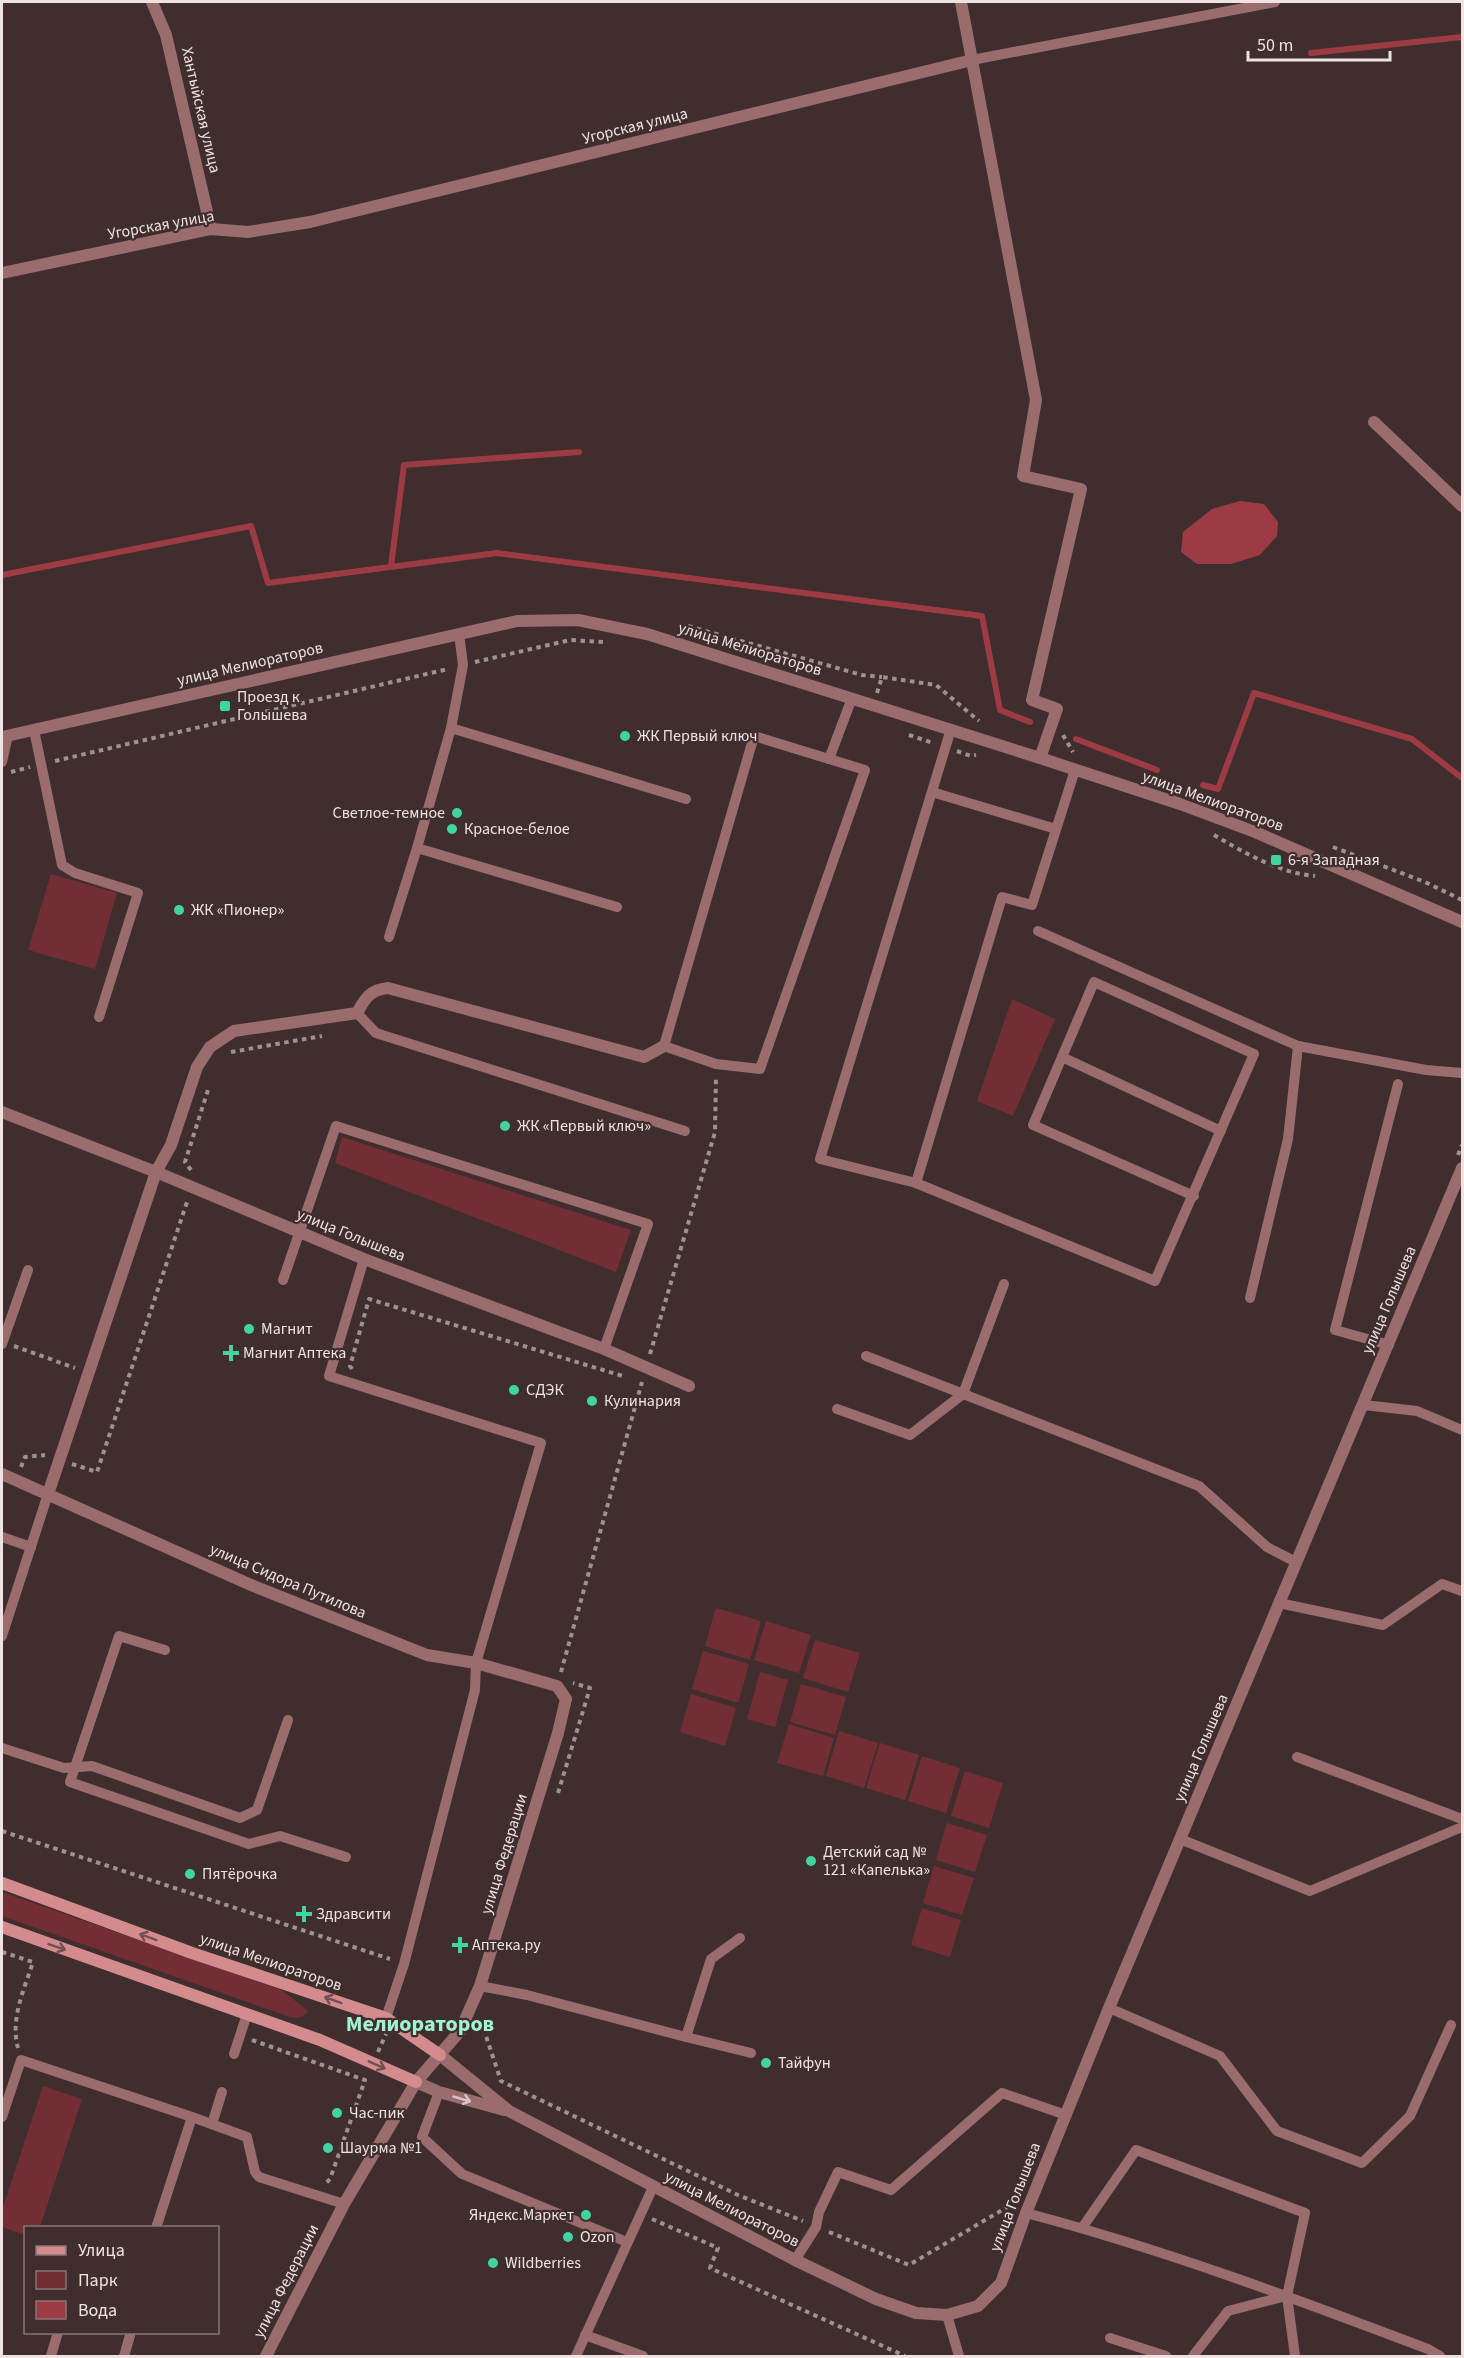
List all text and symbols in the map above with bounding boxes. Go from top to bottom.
scale bar [1248,24,1390,62]
text: 50 m [1257,33,1293,58]
street label: Хантыйская улица [176,45,226,175]
street label: Угорская улица [580,102,690,150]
street label: Угорская улица [106,205,216,245]
street label: улица Мелиораторов [676,617,824,681]
street label: улица Мелиораторов [175,637,325,691]
place label: Проезд к Голышева [237,686,307,726]
marker: Проезд к Голышева [218,699,232,713]
place label: ЖК Первый ключ [637,725,757,747]
marker: ЖК Первый ключ [618,729,632,743]
street label: улица Мелиораторов [1139,765,1287,837]
place label: Светлое-темное [333,802,445,824]
marker: Светлое-темное [450,806,464,820]
place label: Красное-белое [464,818,570,840]
marker: Красное-белое [445,822,459,836]
place label: 6-я Западная [1288,849,1380,871]
marker: 6-я Западная [1269,853,1283,867]
place label: ЖК «Пионер» [191,899,284,921]
marker: ЖК «Пионер» [172,903,186,917]
place label: ЖК «Первый ключ» [517,1115,651,1137]
marker: ЖК «Первый ключ» [498,1119,512,1133]
street label: улица Голышева [293,1203,409,1267]
street label: улица Голышева [1356,1243,1422,1357]
place label: Магнит [261,1318,313,1340]
marker: Магнит [242,1322,256,1336]
place label: Магнит Аптека [243,1342,346,1364]
marker: Магнит Аптека [224,1346,238,1360]
place label: СДЭК [526,1379,564,1401]
marker: СДЭК [507,1383,521,1397]
place label: Кулинария [604,1390,681,1412]
marker: Кулинария [585,1394,599,1408]
street label: улица Сидора Путилова [206,1538,370,1624]
street label: улица Голышева [1168,1691,1234,1805]
street label: улица Федерации [475,1791,533,1917]
place label: Детский сад № 121 «Капелька» [823,1841,930,1881]
marker: Детский сад № 121 «Капелька» [804,1854,818,1868]
place label: Пятёрочка [202,1863,277,1885]
marker: Пятёрочка [183,1867,197,1881]
place label: Здравсити [316,1903,391,1925]
marker: Здравсити [297,1907,311,1921]
street label: улица Мелиораторов [197,1927,345,1997]
one-way arrow [139,1930,158,1941]
place label: Аптека.ру [472,1934,541,1956]
marker: Аптека.ру [453,1938,467,1952]
one-way arrow [47,1942,66,1953]
one-way arrow [324,1993,343,2004]
district label: Мелиораторов [346,2008,494,2040]
place label: Тайфун [778,2052,831,2074]
marker: Тайфун [759,2056,773,2070]
one-way arrow [368,2060,386,2071]
one-way arrow [452,2094,471,2105]
place label: Час-пик [349,2102,404,2124]
marker: Час-пик [330,2106,344,2120]
place label: Шаурма №1 [340,2137,422,2159]
street label: улица Голышева [984,2139,1046,2255]
marker: Шаурма №1 [321,2141,335,2155]
street label: улица Мелиораторов [661,2165,803,2253]
place label: Яндекс.Маркет [469,2204,574,2226]
marker: Яндекс.Маркет [579,2208,593,2222]
street label: улица Федерации [248,2220,324,2342]
legend [24,2226,219,2334]
place label: Ozon [580,2226,615,2248]
marker: Ozon [561,2230,575,2244]
text: Улица [78,2238,125,2263]
place label: Wildberries [505,2252,581,2274]
marker: Wildberries [486,2256,500,2270]
text: Парк [78,2268,118,2293]
text: Вода [78,2298,117,2323]

